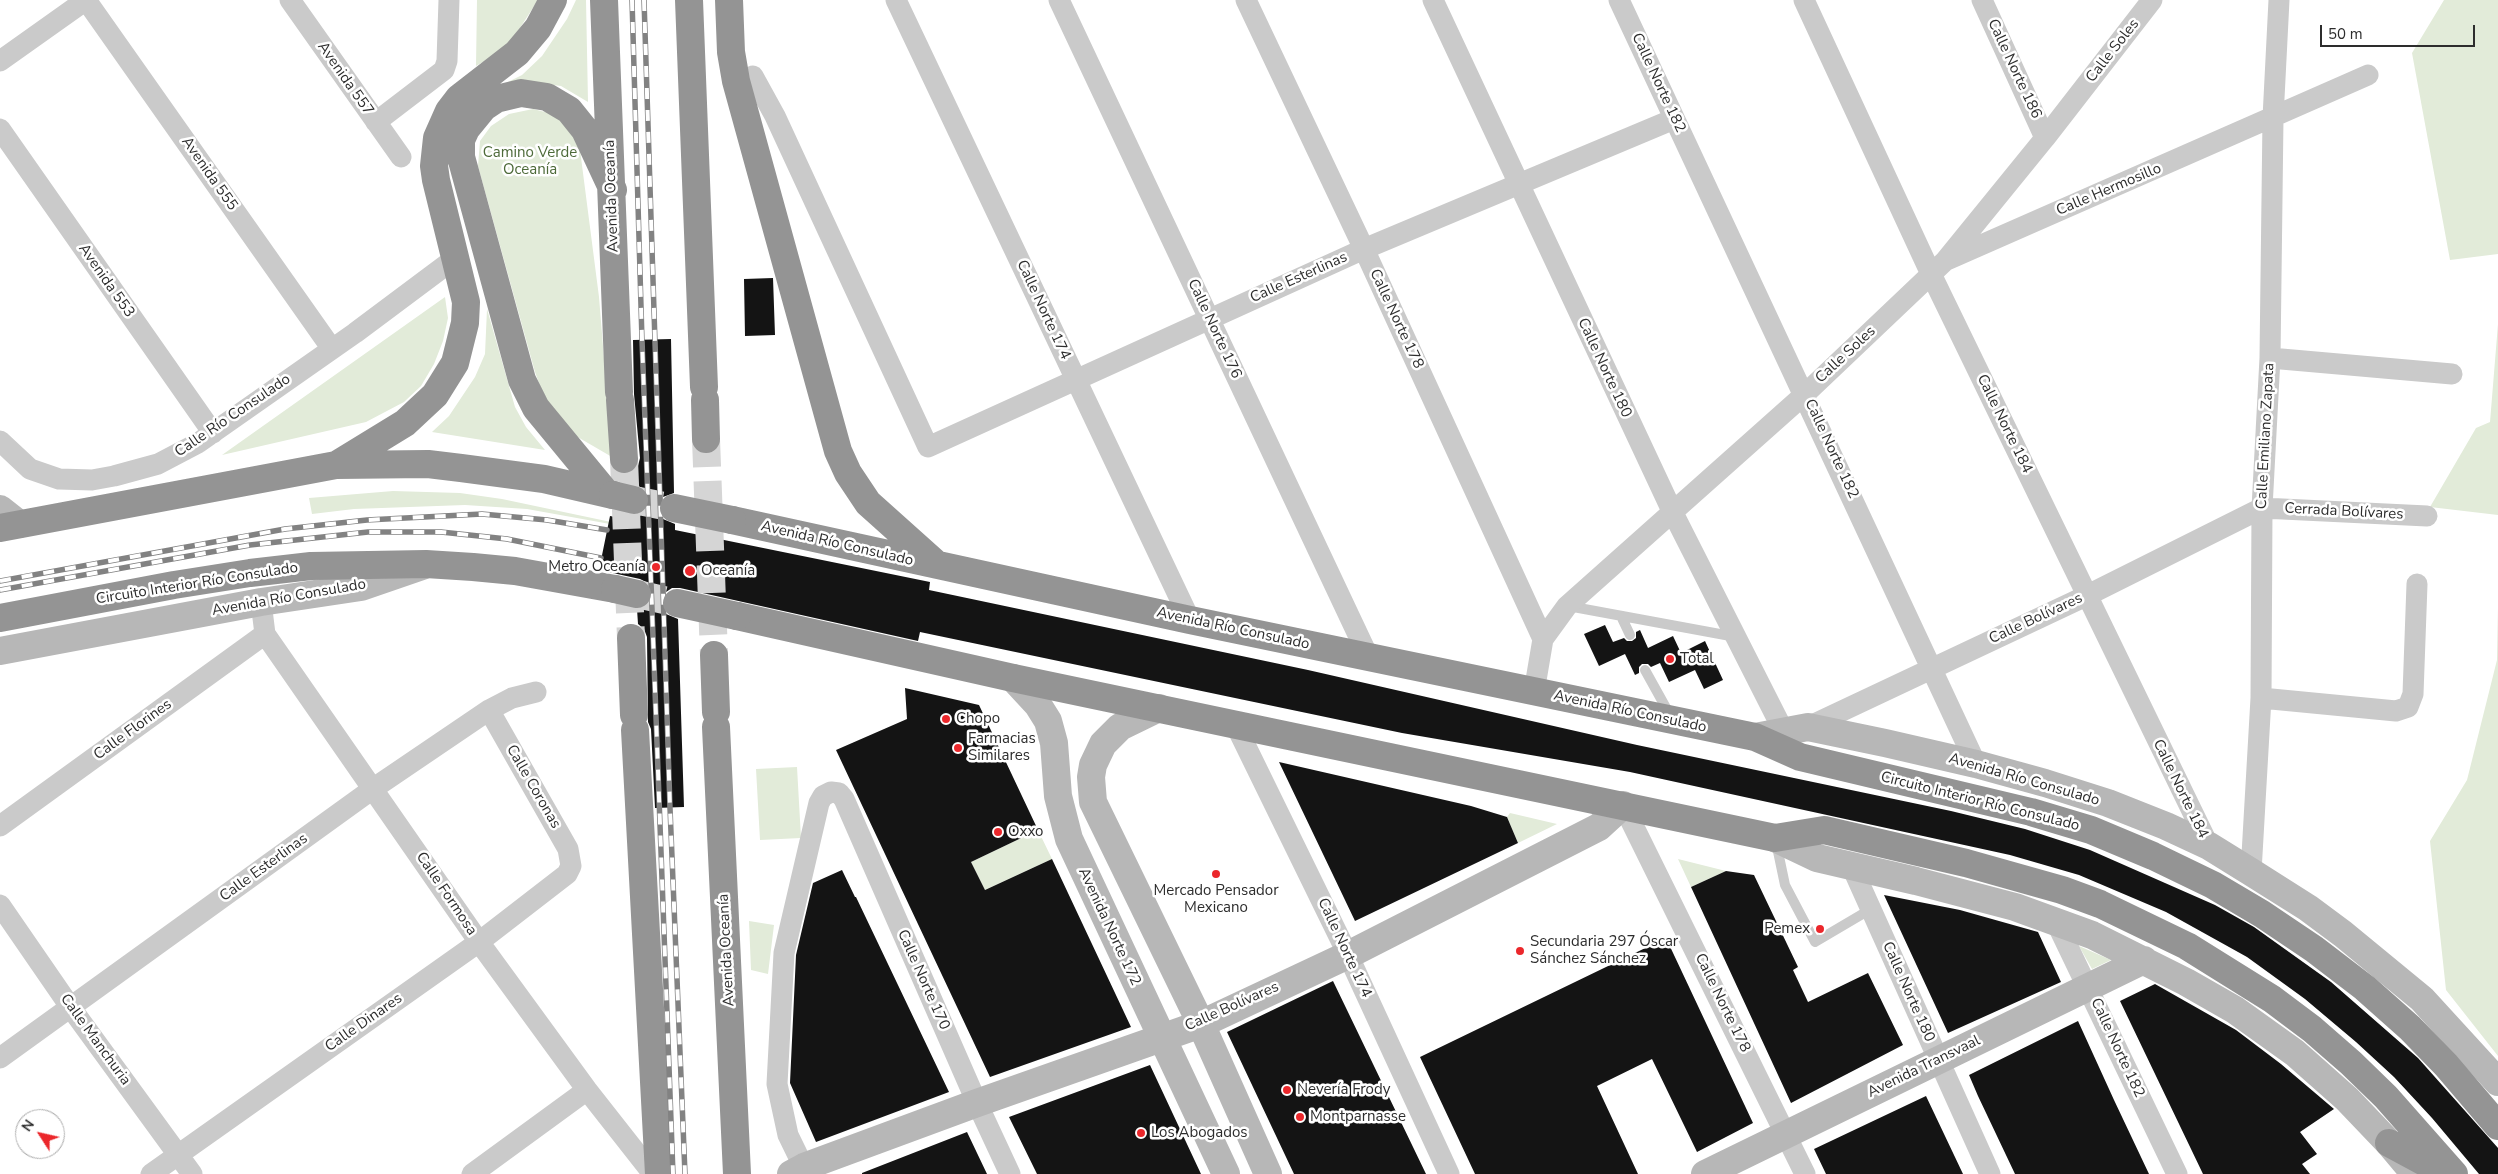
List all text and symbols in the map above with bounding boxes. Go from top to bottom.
scale bar [2323,15,2478,47]
street label: Calle Norte 186 [1983,16,2045,122]
street label: Calle Soles [2083,16,2143,86]
text: 50 m [2328,24,2363,44]
street label: Calle Norte 182 [1627,30,1689,136]
street label: Avenida 557 [313,39,377,119]
street label: Avenida 555 [177,134,241,214]
street label: Avenida Oceanía [601,139,623,253]
park label: Camino Verde Oceanía [483,144,577,179]
street label: Calle Hermosillo [2054,160,2164,220]
street label: Avenida 553 [74,241,138,321]
street label: Calle Esterlinas [1248,249,1350,307]
street label: Calle Norte 174 [1012,257,1074,363]
street label: Calle Norte 178 [1365,266,1427,372]
street label: Calle Norte 176 [1183,276,1245,382]
street label: Calle Norte 180 [1573,315,1635,421]
street label: Calle Soles [1812,323,1880,387]
street label: Calle Emiliano Zapata [2253,362,2279,510]
street label: Calle Río Consulado [172,371,294,461]
street label: Calle Norte 184 [1972,372,2036,476]
street label: Calle Norte 182 [1800,396,1862,502]
street label: Cerrada Bolívares [2284,500,2404,524]
street label: Avenida Río Consulado [759,518,915,570]
place label: Metro Oceanía [548,558,646,576]
street label: Circuito Interior Río Consulado [95,559,299,609]
marker: Metro Oceanía [650,561,662,573]
place label: Oceanía [701,562,755,580]
marker: Oceanía [683,564,697,578]
street label: Avenida Río Consulado [211,576,367,620]
street label: Calle Bolívares [1987,590,2085,648]
street label: Avenida Río Consulado [1155,604,1311,654]
place label: Total [1680,650,1714,668]
marker: Total [1664,653,1676,665]
street label: Avenida Río Consulado [1552,687,1708,737]
street label: Calle Florines [91,696,175,764]
place label: Chopo [956,710,1000,728]
marker: Chopo [940,713,952,725]
place label: Farmacias Similares [968,730,1036,765]
street label: Calle Norte 184 [2148,737,2212,841]
street label: Calle Coronas [502,742,564,832]
marker: Farmacias Similares [952,742,964,754]
street label: Avenida Río Consulado [1947,750,2101,810]
street label: Circuito Interior Río Consulado [1879,769,2081,835]
place label: Oxxo [1008,823,1043,841]
marker: Oxxo [992,826,1004,838]
street label: Calle Esterlinas [217,830,311,906]
street label: Calle Formosa [412,849,480,939]
street label: Avenida Norte 172 [1074,865,1144,989]
marker: Mercado Pensador Mexicano [1210,868,1222,880]
place label: Mercado Pensador Mexicano [1153,882,1279,917]
street label: Avenida Oceanía [715,893,739,1007]
street label: Calle Norte 174 [1313,895,1375,1001]
place label: Pemex [1764,920,1810,938]
marker: Pemex [1814,923,1826,935]
street label: Calle Norte 170 [893,927,953,1033]
place label: Secundaria 297 Óscar Sánchez Sánchez [1530,933,1678,968]
street label: Calle Norte 180 [1878,939,1938,1045]
marker: Secundaria 297 Óscar Sánchez Sánchez [1514,945,1526,957]
street label: Calle Norte 178 [1690,951,1754,1055]
street label: Calle Bolívares [1182,978,1282,1036]
street label: Calle Dinares [322,990,406,1056]
street label: Calle Manchuria [56,991,134,1089]
street label: Calle Norte 182 [2086,995,2148,1101]
street label: Avenida Transvaal [1865,1032,1983,1102]
place label: Nevería Frody [1297,1081,1390,1099]
marker: Nevería Frody [1281,1084,1293,1096]
place label: Montparnasse [1310,1108,1406,1126]
north arrow [15,1109,65,1159]
marker: Montparnasse [1294,1111,1306,1123]
text: N [17,1116,39,1135]
place label: Los Abogados [1151,1124,1248,1142]
marker: Los Abogados [1135,1127,1147,1139]

